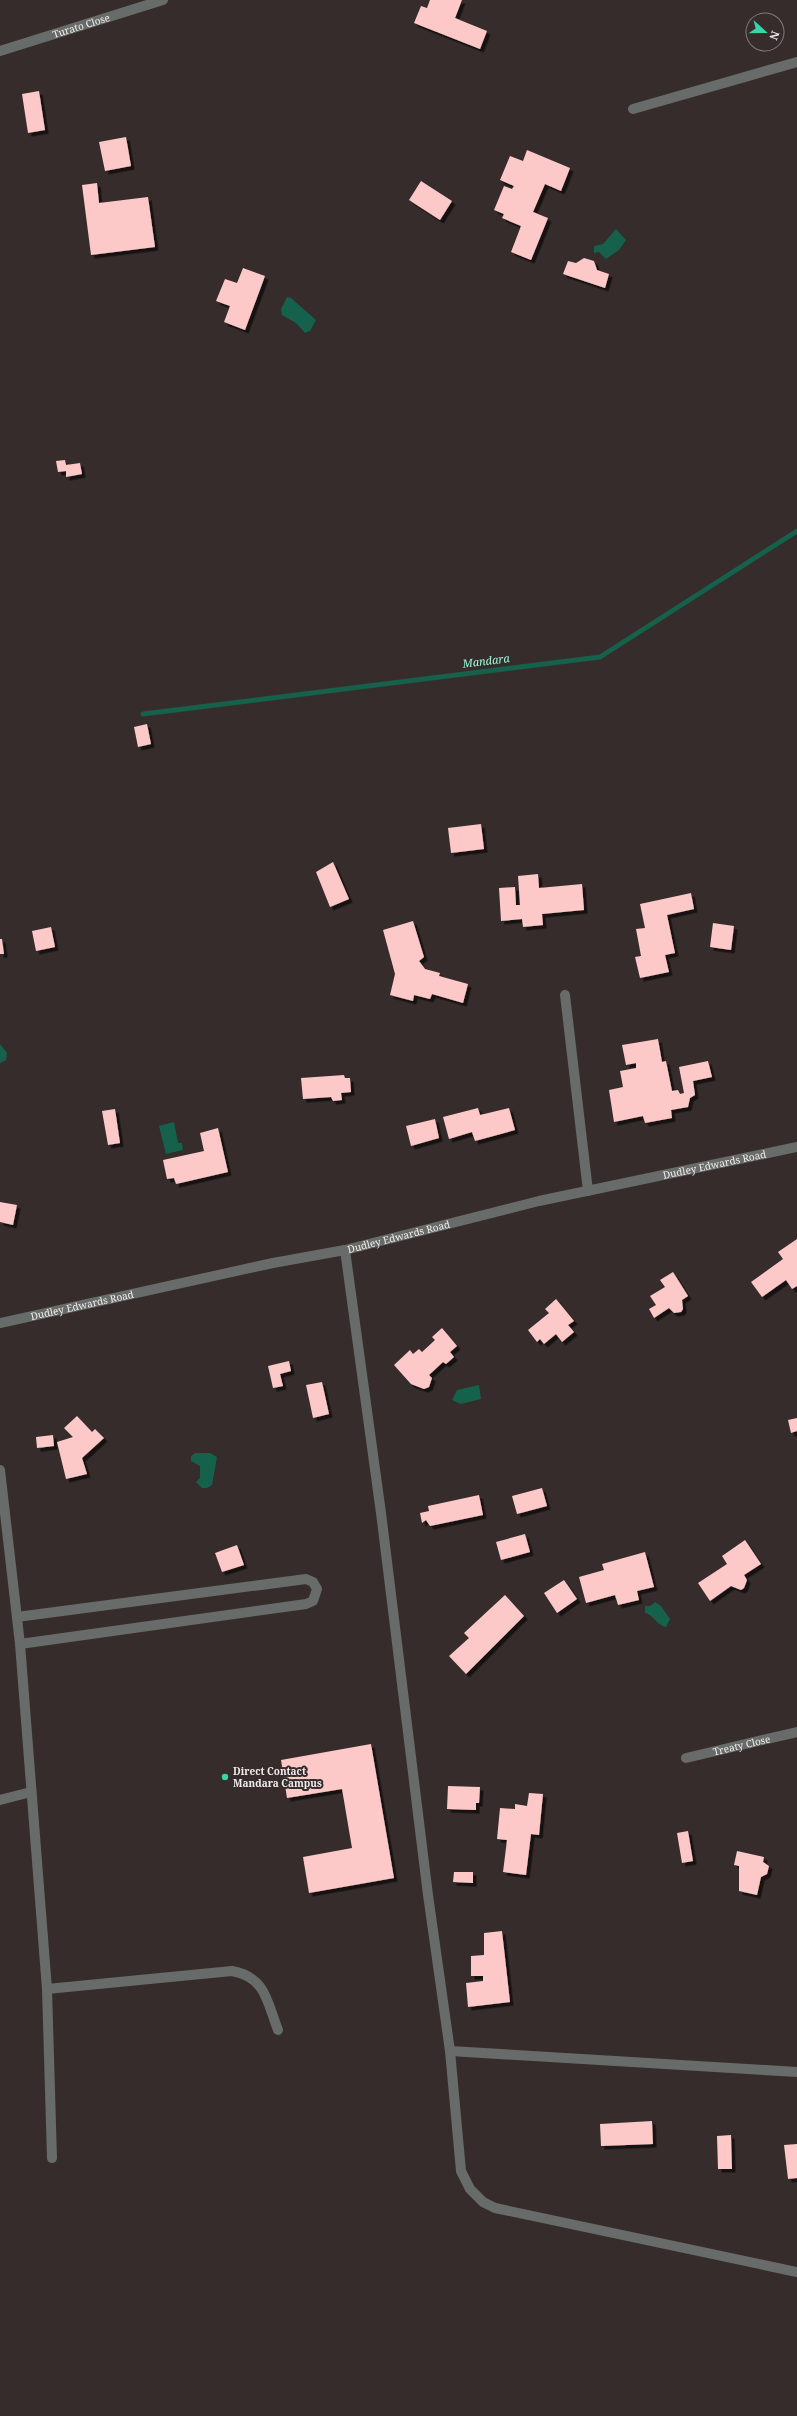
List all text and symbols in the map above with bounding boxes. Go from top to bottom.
street label: Turato Close [51,10,112,41]
north arrow [745,12,785,52]
text: N [766,29,783,43]
water label: Mandara [461,650,511,671]
street label: Dudley Edwards Road [661,1147,767,1182]
street label: Dudley Edwards Road [346,1217,451,1256]
street label: Dudley Edwards Road [29,1287,135,1323]
street label: Treaty Close [711,1732,772,1758]
place label: Direct Contact Mandara Campus [233,1764,322,1790]
marker: Direct Contact Mandara Campus [220,1772,230,1782]

